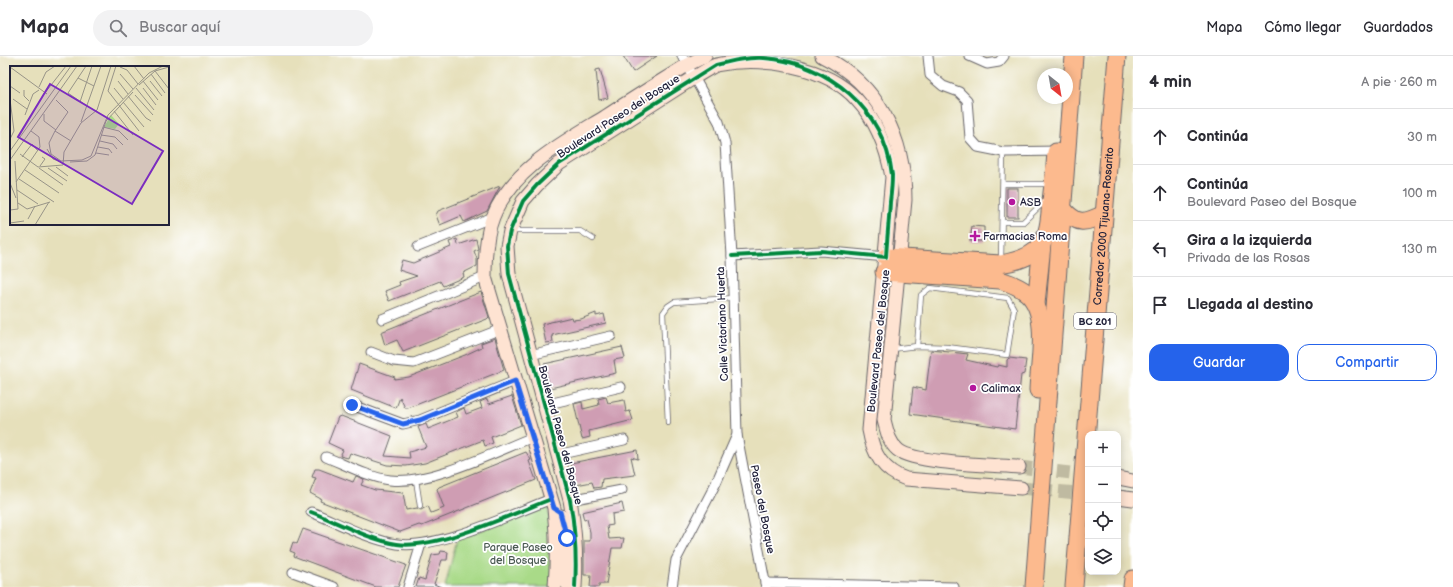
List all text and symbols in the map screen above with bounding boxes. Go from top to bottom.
search box [93,10,373,46]
text: Mapa [20,16,69,39]
icon: search [107,17,129,39]
text: Buscar aquí [139,18,220,37]
text: Mapa [1206,19,1242,36]
text: Cómo llegar [1264,19,1341,36]
text: Guardados [1363,19,1433,36]
inset map [10,66,169,225]
north arrow [1037,68,1073,104]
street label: Boulevard Paseo del Bosque [555,72,682,161]
text: 4 min [1149,72,1192,92]
text: A pie · 260 m [1361,74,1437,90]
icon: ahead [1149,126,1171,148]
text: Continúa [1187,127,1248,146]
text: 30 m [1407,129,1437,145]
street label: Corredor 2000 Tijuana-Rosarito [1091,147,1117,306]
text: Continúa [1187,175,1248,194]
icon: ahead [1149,182,1171,204]
text: 100 m [1402,185,1437,201]
text: Boulevard Paseo del Bosque [1187,194,1357,210]
place label: ASB [1020,196,1041,209]
marker: ASB [1007,197,1017,207]
place label: Farmacias Roma [983,230,1067,243]
marker: Farmacias Roma [970,231,980,241]
text: Gira a la izquierda [1187,231,1312,250]
icon: left [1149,238,1171,260]
text: 130 m [1402,241,1437,257]
text: Privada de las Rosas [1187,250,1310,266]
street label: Calle Victoriano Huerta [714,266,731,382]
street label: Boulevard Paseo del Bosque [865,269,893,413]
icon: arrive [1149,294,1171,316]
text: Llegada al destino [1187,295,1313,314]
road number: BC 201 [1074,313,1116,329]
button: Guardar [1149,344,1289,381]
button: Compartir [1297,344,1437,381]
street label: Boulevard Paseo del Bosque [536,364,585,507]
place label: Calimax [981,382,1021,395]
marker: Calimax [968,383,978,393]
route end [343,396,361,414]
map controls [1085,431,1121,575]
button: + [1085,431,1121,467]
street label: Paseo del Bosque [747,463,778,555]
button: − [1085,467,1121,503]
button: locate [1085,503,1121,539]
route start [558,529,576,547]
button: layers [1085,539,1121,575]
park label: Parque Paseo del Bosque [483,541,553,567]

